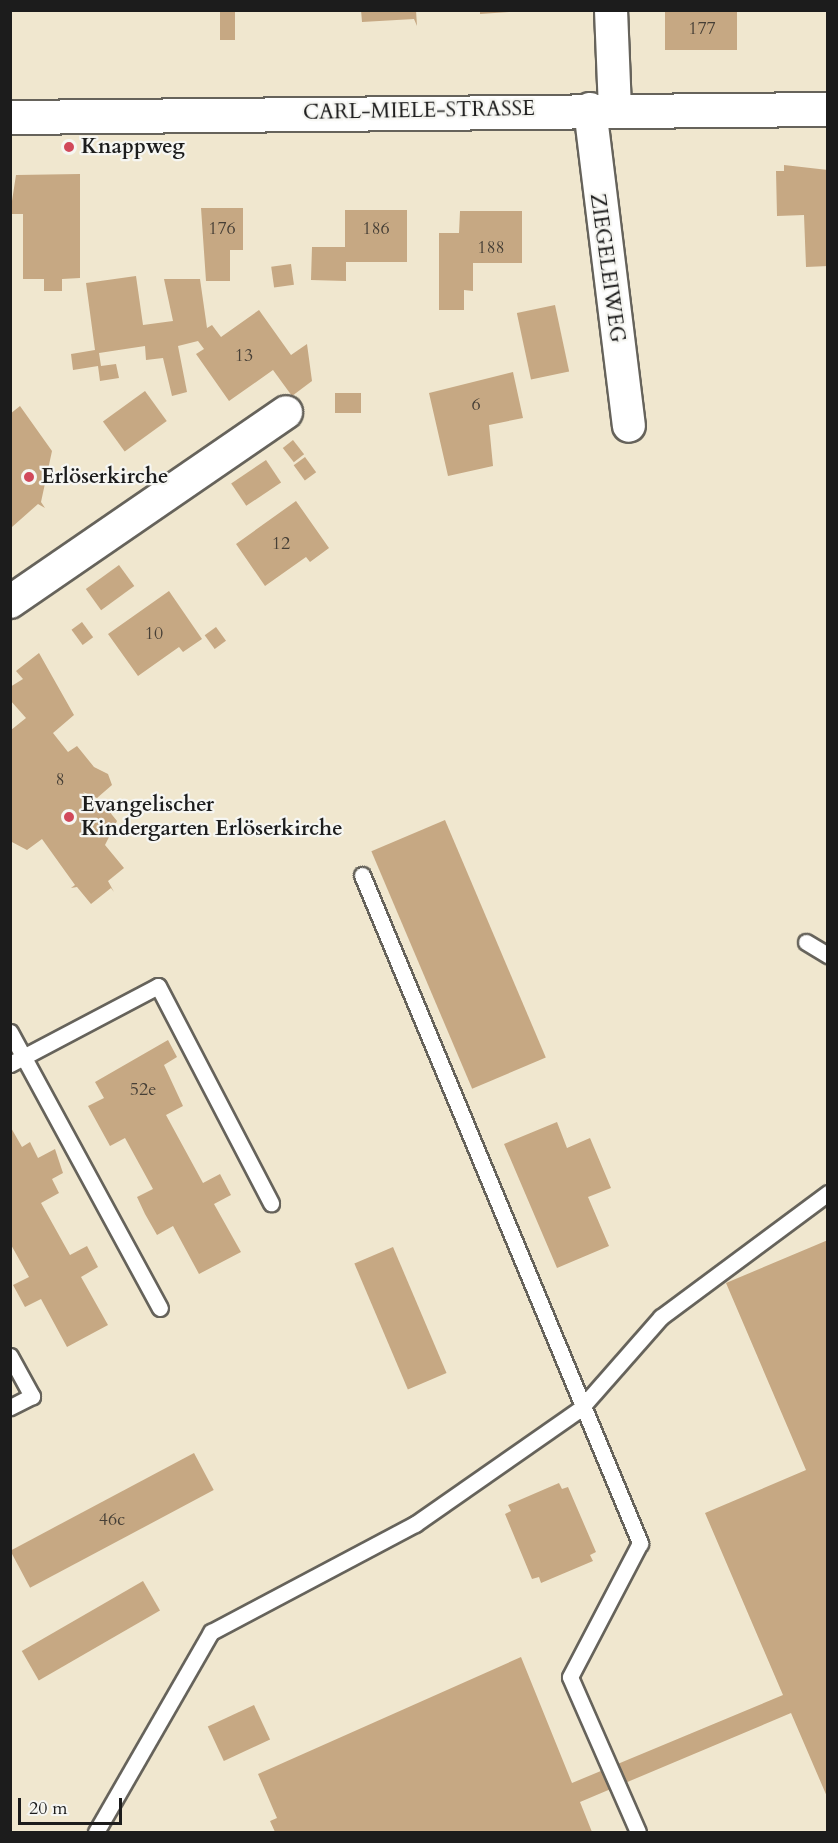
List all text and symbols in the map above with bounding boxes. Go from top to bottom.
house number: 177 [688,18,716,40]
street label: CARL-MIELE-STRASSE [303,96,535,126]
place label: Knappweg [81,134,185,160]
marker: Knappweg [62,140,76,154]
street label: ZIEGELEIWEG [584,192,630,344]
house number: 176 [208,218,236,240]
house number: 186 [362,218,390,240]
house number: 188 [477,237,505,259]
house number: 13 [235,345,253,367]
house number: 6 [471,394,481,416]
place label: Erlöserkirche [41,464,168,490]
marker: Erlöserkirche [22,470,36,484]
house number: 12 [272,533,290,555]
house number: 10 [145,623,163,645]
house number: 8 [55,769,65,791]
place label: Evangelischer Kindergarten Erlöserkirche [81,792,343,842]
marker: Evangelischer Kindergarten Erlöserkirche [62,810,76,824]
house number: 52e [130,1079,156,1101]
house number: 46c [99,1509,125,1531]
scale bar [21,1786,124,1824]
text: 20 m [29,1796,68,1821]

